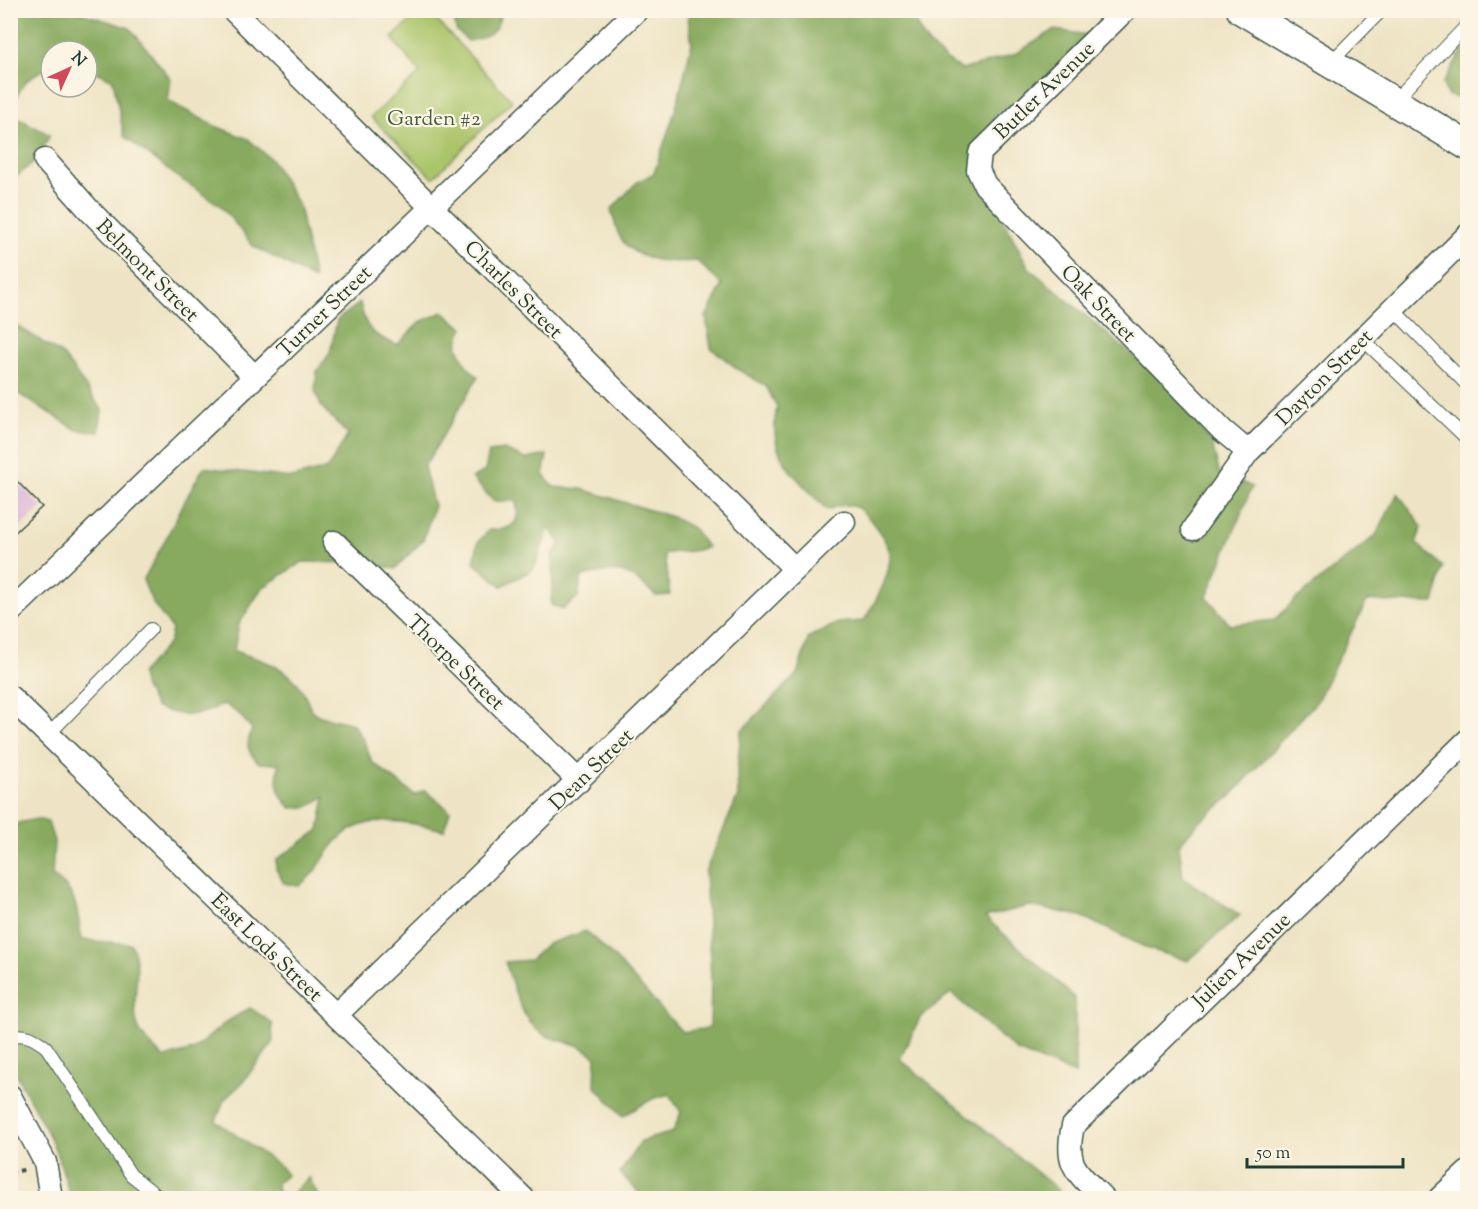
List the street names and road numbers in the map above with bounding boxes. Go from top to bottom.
street label: Butler Avenue [988,35,1103,148]
street label: Belmont Street [88,213,205,330]
street label: Charles Street [456,234,569,347]
street label: Turner Street [271,259,379,365]
street label: Oak Street [1053,259,1142,350]
street label: Dayton Street [1270,323,1381,434]
street label: Thorpe Street [399,609,510,718]
street label: Dean Street [543,722,641,818]
street label: East Lods Street [203,887,328,1010]
street label: Julien Avenue [1186,907,1298,1017]

